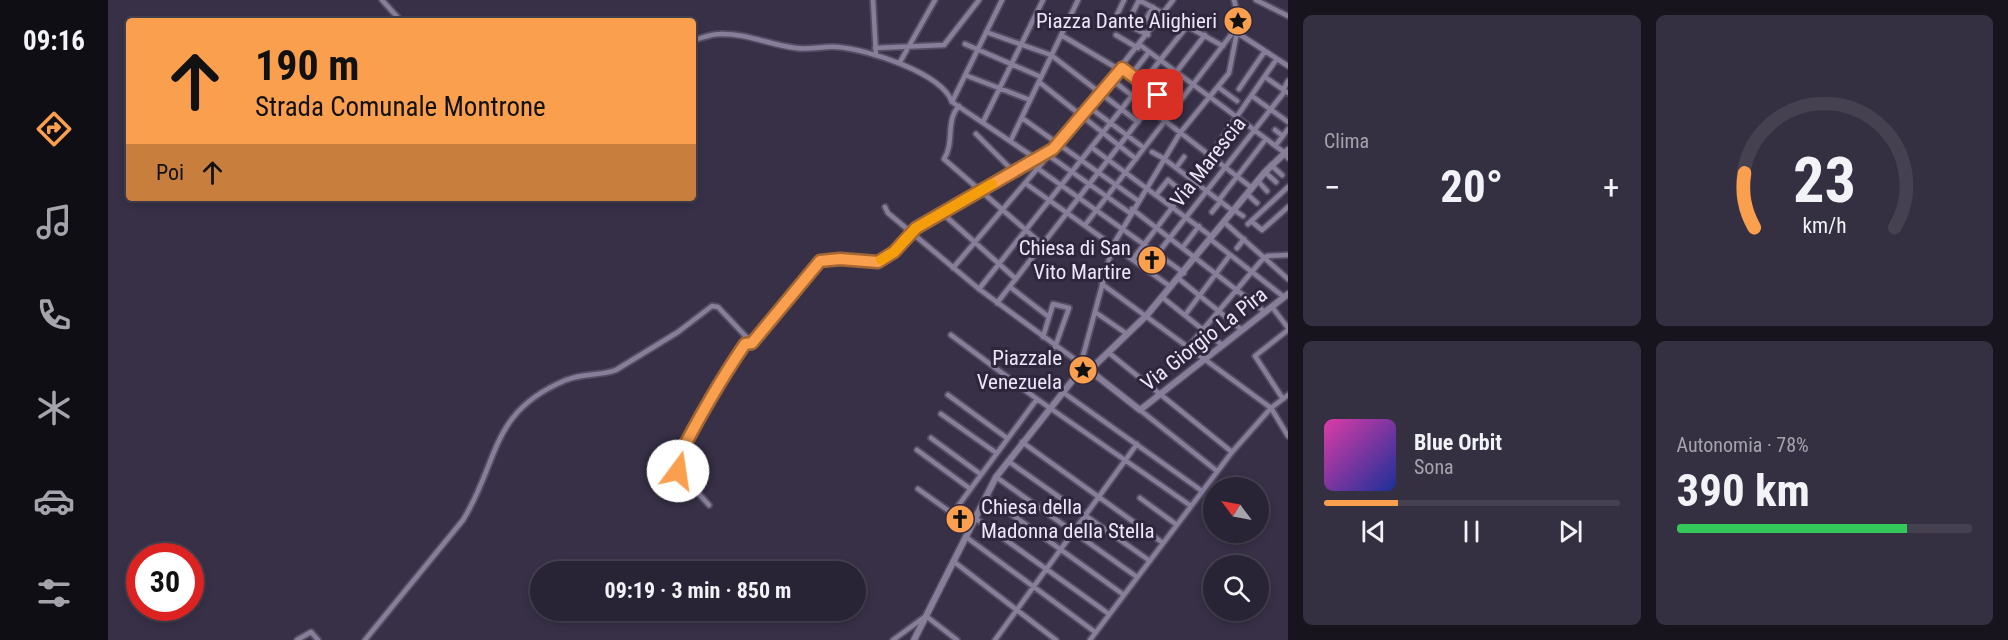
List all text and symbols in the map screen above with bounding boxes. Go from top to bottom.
place icon: Piazza Dante Alighieri [1222,5,1254,37]
place label: Piazza Dante Alighieri [1036,9,1217,33]
text: 09:16 [23,25,85,57]
text: 190 m [255,41,360,90]
icon: ahead [156,42,234,120]
pin [1132,69,1183,120]
icon: arrive [1141,78,1174,111]
text: Strada Comunale Montrone [255,91,546,123]
icon: directions [33,108,75,150]
street label: Via Marescia [1165,112,1251,212]
text: Clima [1324,129,1369,153]
text: 23 [1793,144,1856,217]
icon: ahead [196,156,229,189]
text: Poi [156,160,184,185]
text: 20° [1440,160,1503,213]
text: − [1324,168,1341,207]
text: + [1603,168,1619,207]
icon: music [33,201,75,243]
text: km/h [1802,213,1846,238]
place label: Chiesa di San Vito Martire [1019,236,1131,284]
church icon: Chiesa di San Vito Martire [1136,244,1168,276]
street label: Via Giorgio La Pira [1136,282,1272,396]
icon: phone [33,294,75,336]
place label: Piazzale Venezuela [977,346,1062,394]
place icon: Piazzale Venezuela [1067,354,1099,386]
icon: climate [33,387,75,429]
text: Blue Orbit [1414,430,1502,455]
text: Autonomia · 78% [1677,433,1809,457]
position arrow [646,439,710,503]
text: Sona [1414,455,1454,479]
text: 390 km [1677,464,1810,517]
north arrow [1203,477,1269,543]
map controls [1203,477,1269,621]
icon: car [33,480,75,522]
place label: Chiesa della Madonna della Stella [981,495,1155,543]
church icon: Chiesa della Madonna della Stella [944,503,976,535]
icon: previous [1357,515,1390,548]
icon: pause [1455,515,1488,548]
icon: next [1554,515,1587,548]
speed limit sign: 30 [126,543,204,621]
button: search [1203,555,1269,621]
icon: filters [33,572,75,614]
text: 09:19 · 3 min · 850 m [605,578,791,603]

